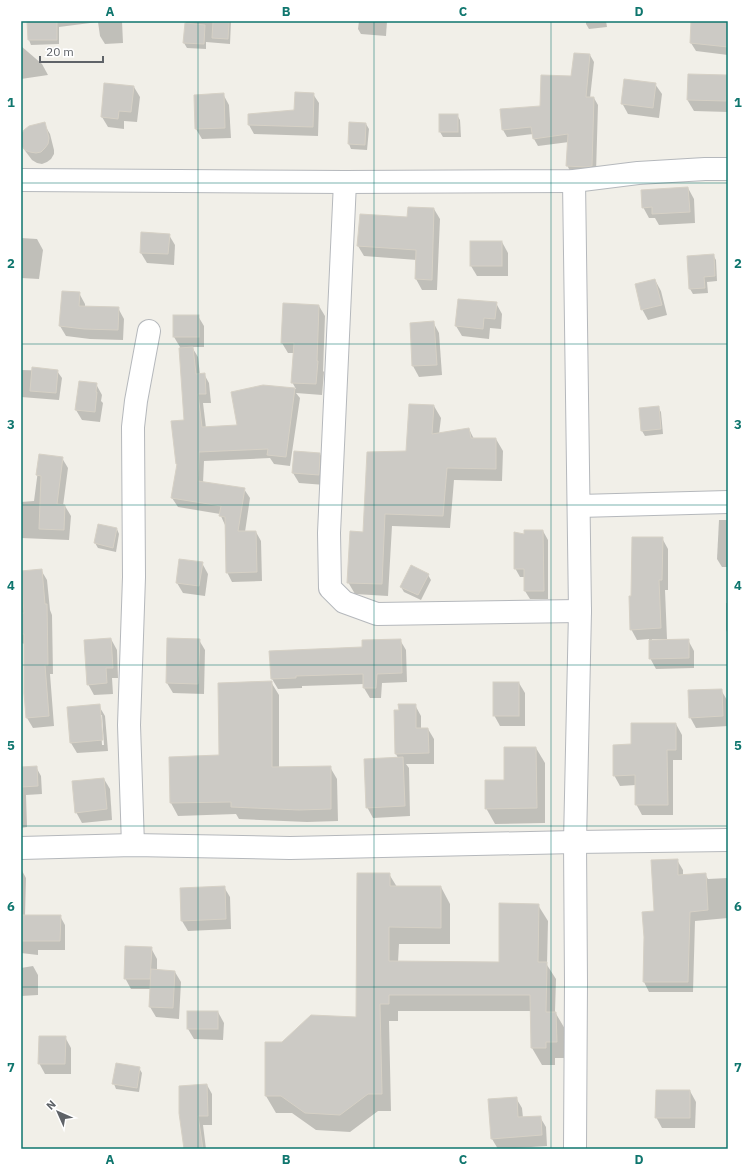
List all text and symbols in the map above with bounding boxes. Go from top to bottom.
text: A [106,3,115,20]
text: B [282,3,291,20]
text: C [459,3,468,20]
text: D [634,3,644,20]
scale bar [40,38,103,64]
text: 20 m [46,44,74,59]
text: 1 [7,94,15,111]
text: 1 [734,94,742,111]
text: 2 [7,255,15,272]
text: 2 [734,255,742,272]
text: 3 [7,416,15,433]
text: 3 [734,416,742,433]
text: 4 [7,577,15,594]
text: 4 [734,577,742,594]
text: 5 [7,737,15,754]
text: 5 [734,737,742,754]
text: 6 [7,898,15,915]
text: 6 [734,898,742,915]
text: 7 [7,1059,15,1076]
text: 7 [734,1059,742,1076]
north arrow [38,1092,78,1132]
text: N [43,1097,59,1113]
text: A [106,1151,115,1168]
text: B [282,1151,291,1168]
text: C [459,1151,468,1168]
text: D [634,1151,644,1168]

